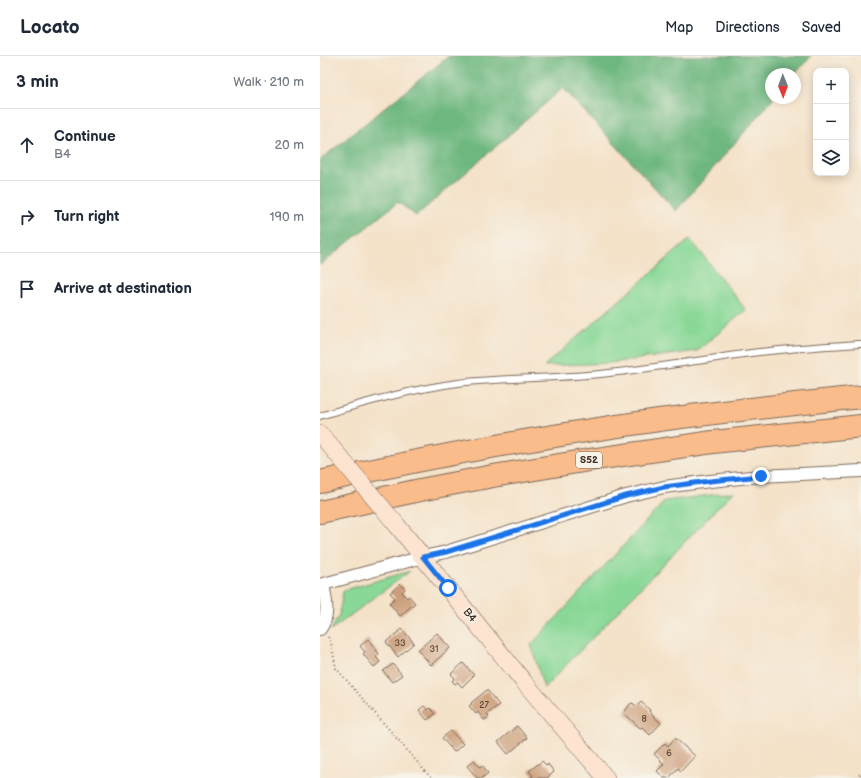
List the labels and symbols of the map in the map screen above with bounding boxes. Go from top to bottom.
north arrow [765,68,801,104]
road number: S52 [576,452,602,468]
route end [752,467,770,485]
route start [439,579,457,597]
street label: B4 [460,605,480,625]
house number: 33 [394,638,406,649]
house number: 31 [429,644,439,655]
house number: 27 [479,700,489,711]
house number: 8 [641,714,647,725]
house number: 6 [666,748,672,759]

